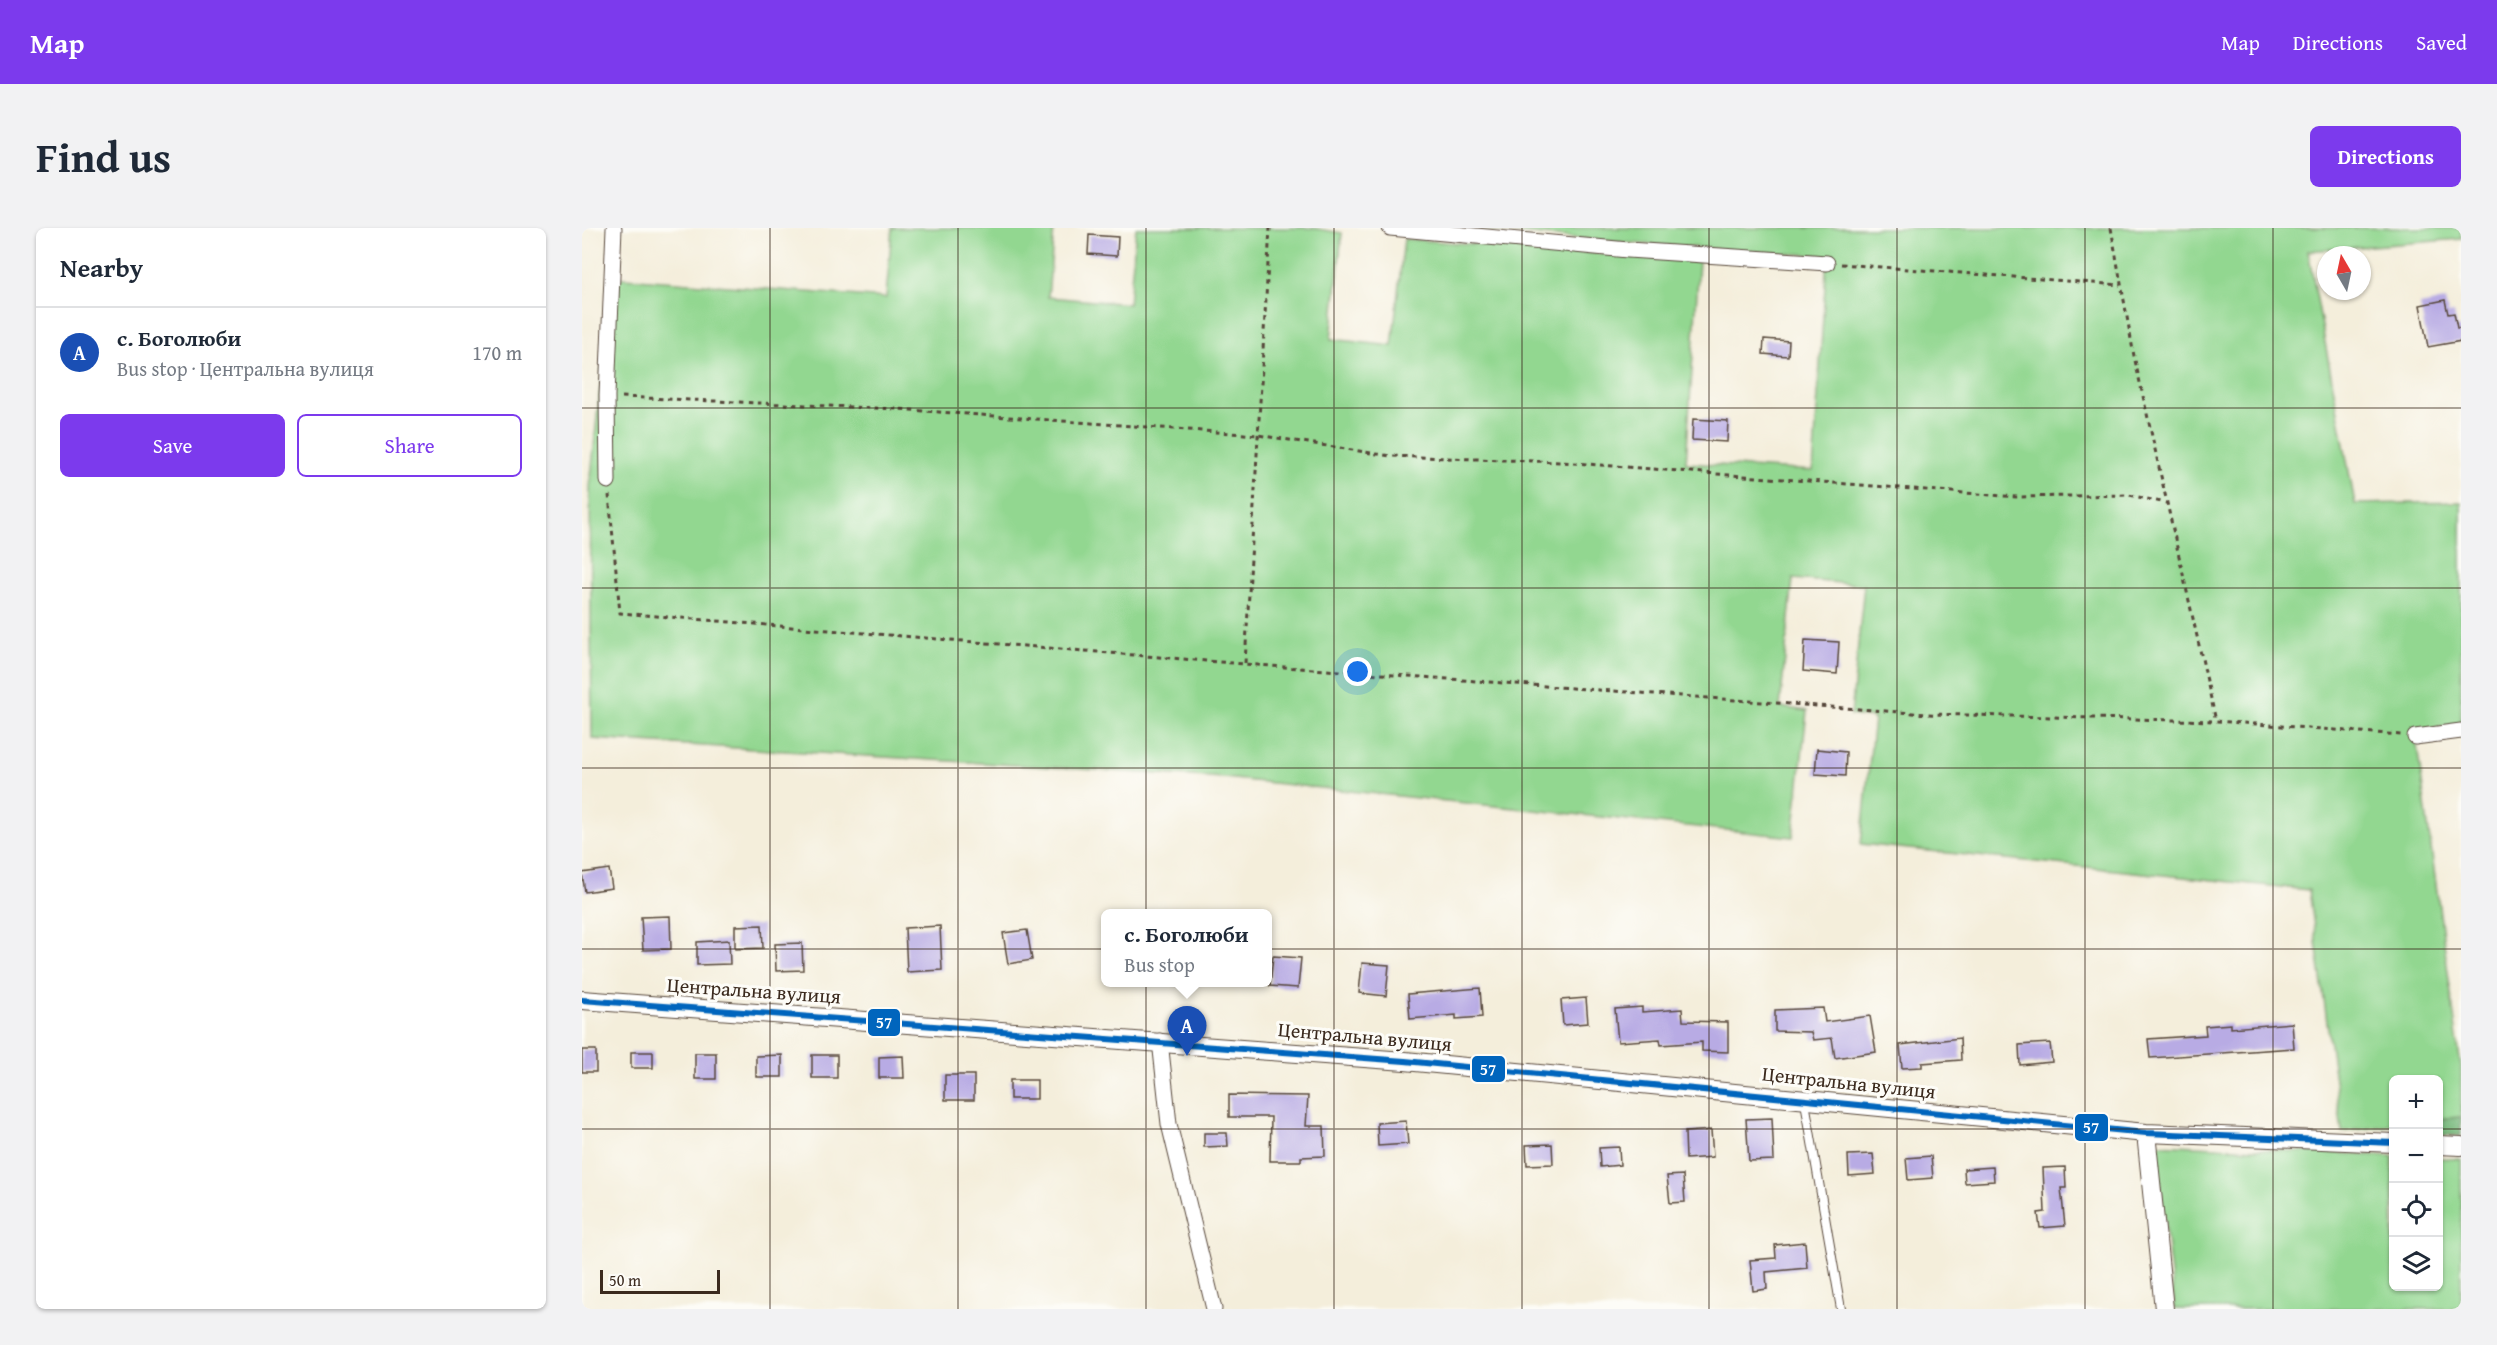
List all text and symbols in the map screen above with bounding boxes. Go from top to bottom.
text: Map [30,22,84,63]
text: Map [2221,27,2260,58]
text: Directions [2293,27,2383,58]
text: Saved [2416,27,2467,58]
text: Find us [36,126,171,187]
button: Directions [2310,126,2461,187]
north arrow [2317,246,2371,300]
text: Nearby [60,248,143,287]
text: с. Боголюби [117,322,241,354]
text: A [73,338,86,367]
text: 170 m [472,338,522,367]
text: Bus stop · Центральна вулиця [117,354,374,383]
button: Save [60,414,285,477]
button: Share [297,414,522,477]
your location [1343,657,1372,686]
popup [1101,909,1272,987]
text: с. Боголюби [1124,918,1249,950]
text: Bus stop [1124,950,1195,979]
street label: Центральна вулиця [666,969,842,1011]
pin: A [1168,1006,1206,1056]
line badge: 57 [867,1008,901,1037]
text: 57 [876,1010,892,1034]
street label: Центральна вулиця [1277,1014,1453,1058]
line badge: 57 [1471,1055,1506,1083]
text: 57 [1480,1057,1496,1081]
street label: Центральна вулиця [1761,1058,1937,1106]
map controls [2389,1075,2443,1291]
button: + [2389,1075,2443,1129]
line badge: 57 [2074,1113,2109,1142]
text: 57 [2083,1115,2099,1139]
button: − [2389,1129,2443,1183]
button: locate [2389,1183,2443,1237]
button: layers [2389,1237,2443,1291]
scale bar [600,1267,720,1294]
text: 50 m [609,1268,641,1292]

